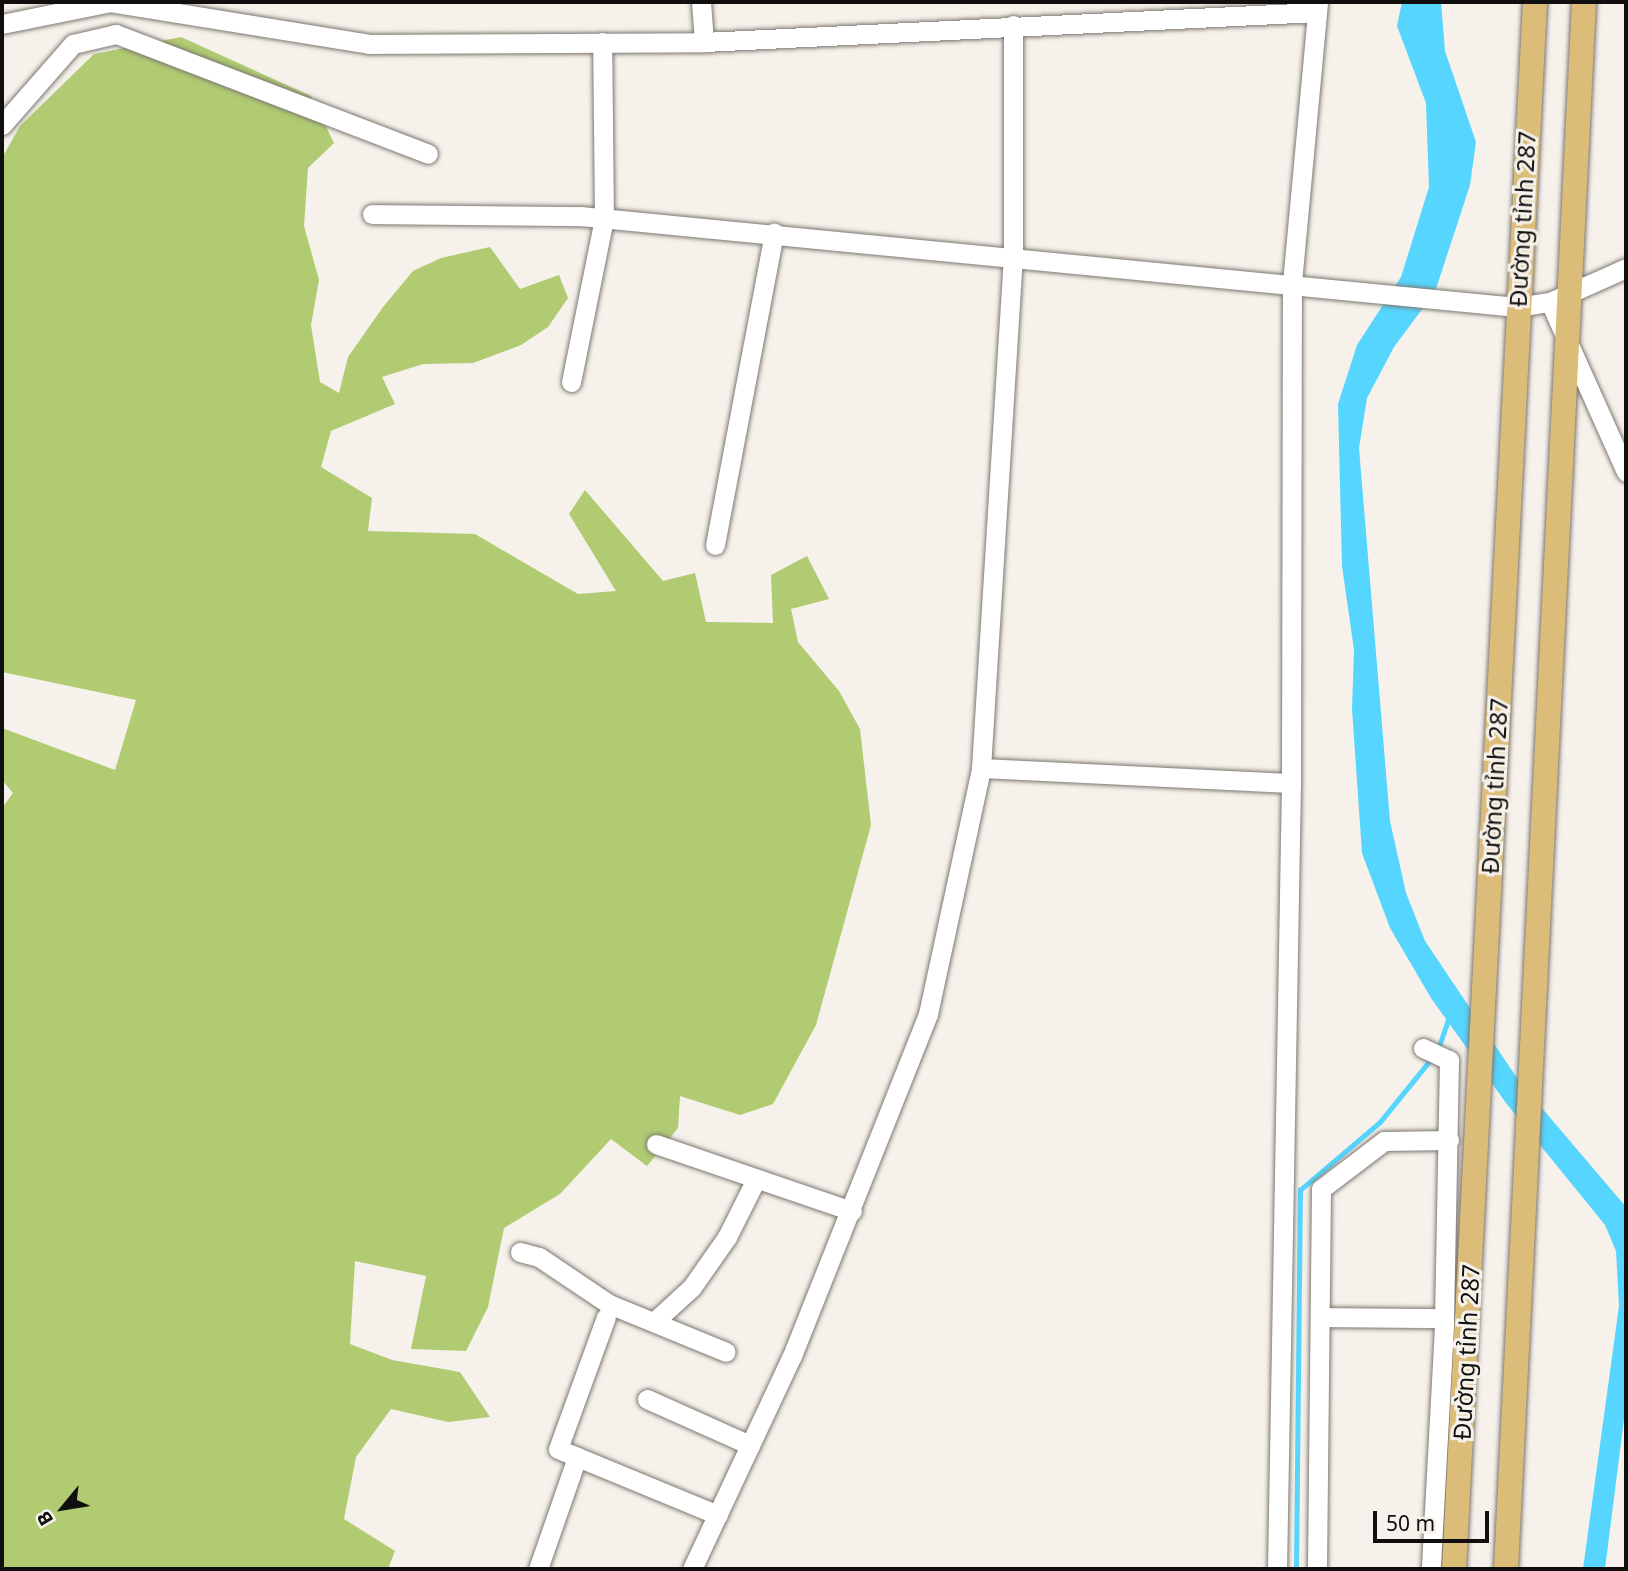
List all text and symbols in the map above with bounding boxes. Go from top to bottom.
street label: Đường tỉnh 287 [1503,130,1541,308]
street label: Đường tỉnh 287 [1475,697,1513,875]
street label: Đường tỉnh 287 [1447,1263,1485,1441]
north arrow [28,1473,98,1543]
scale bar [1376,1498,1492,1542]
text: B [30,1507,59,1530]
text: 50 m [1386,1509,1435,1537]

